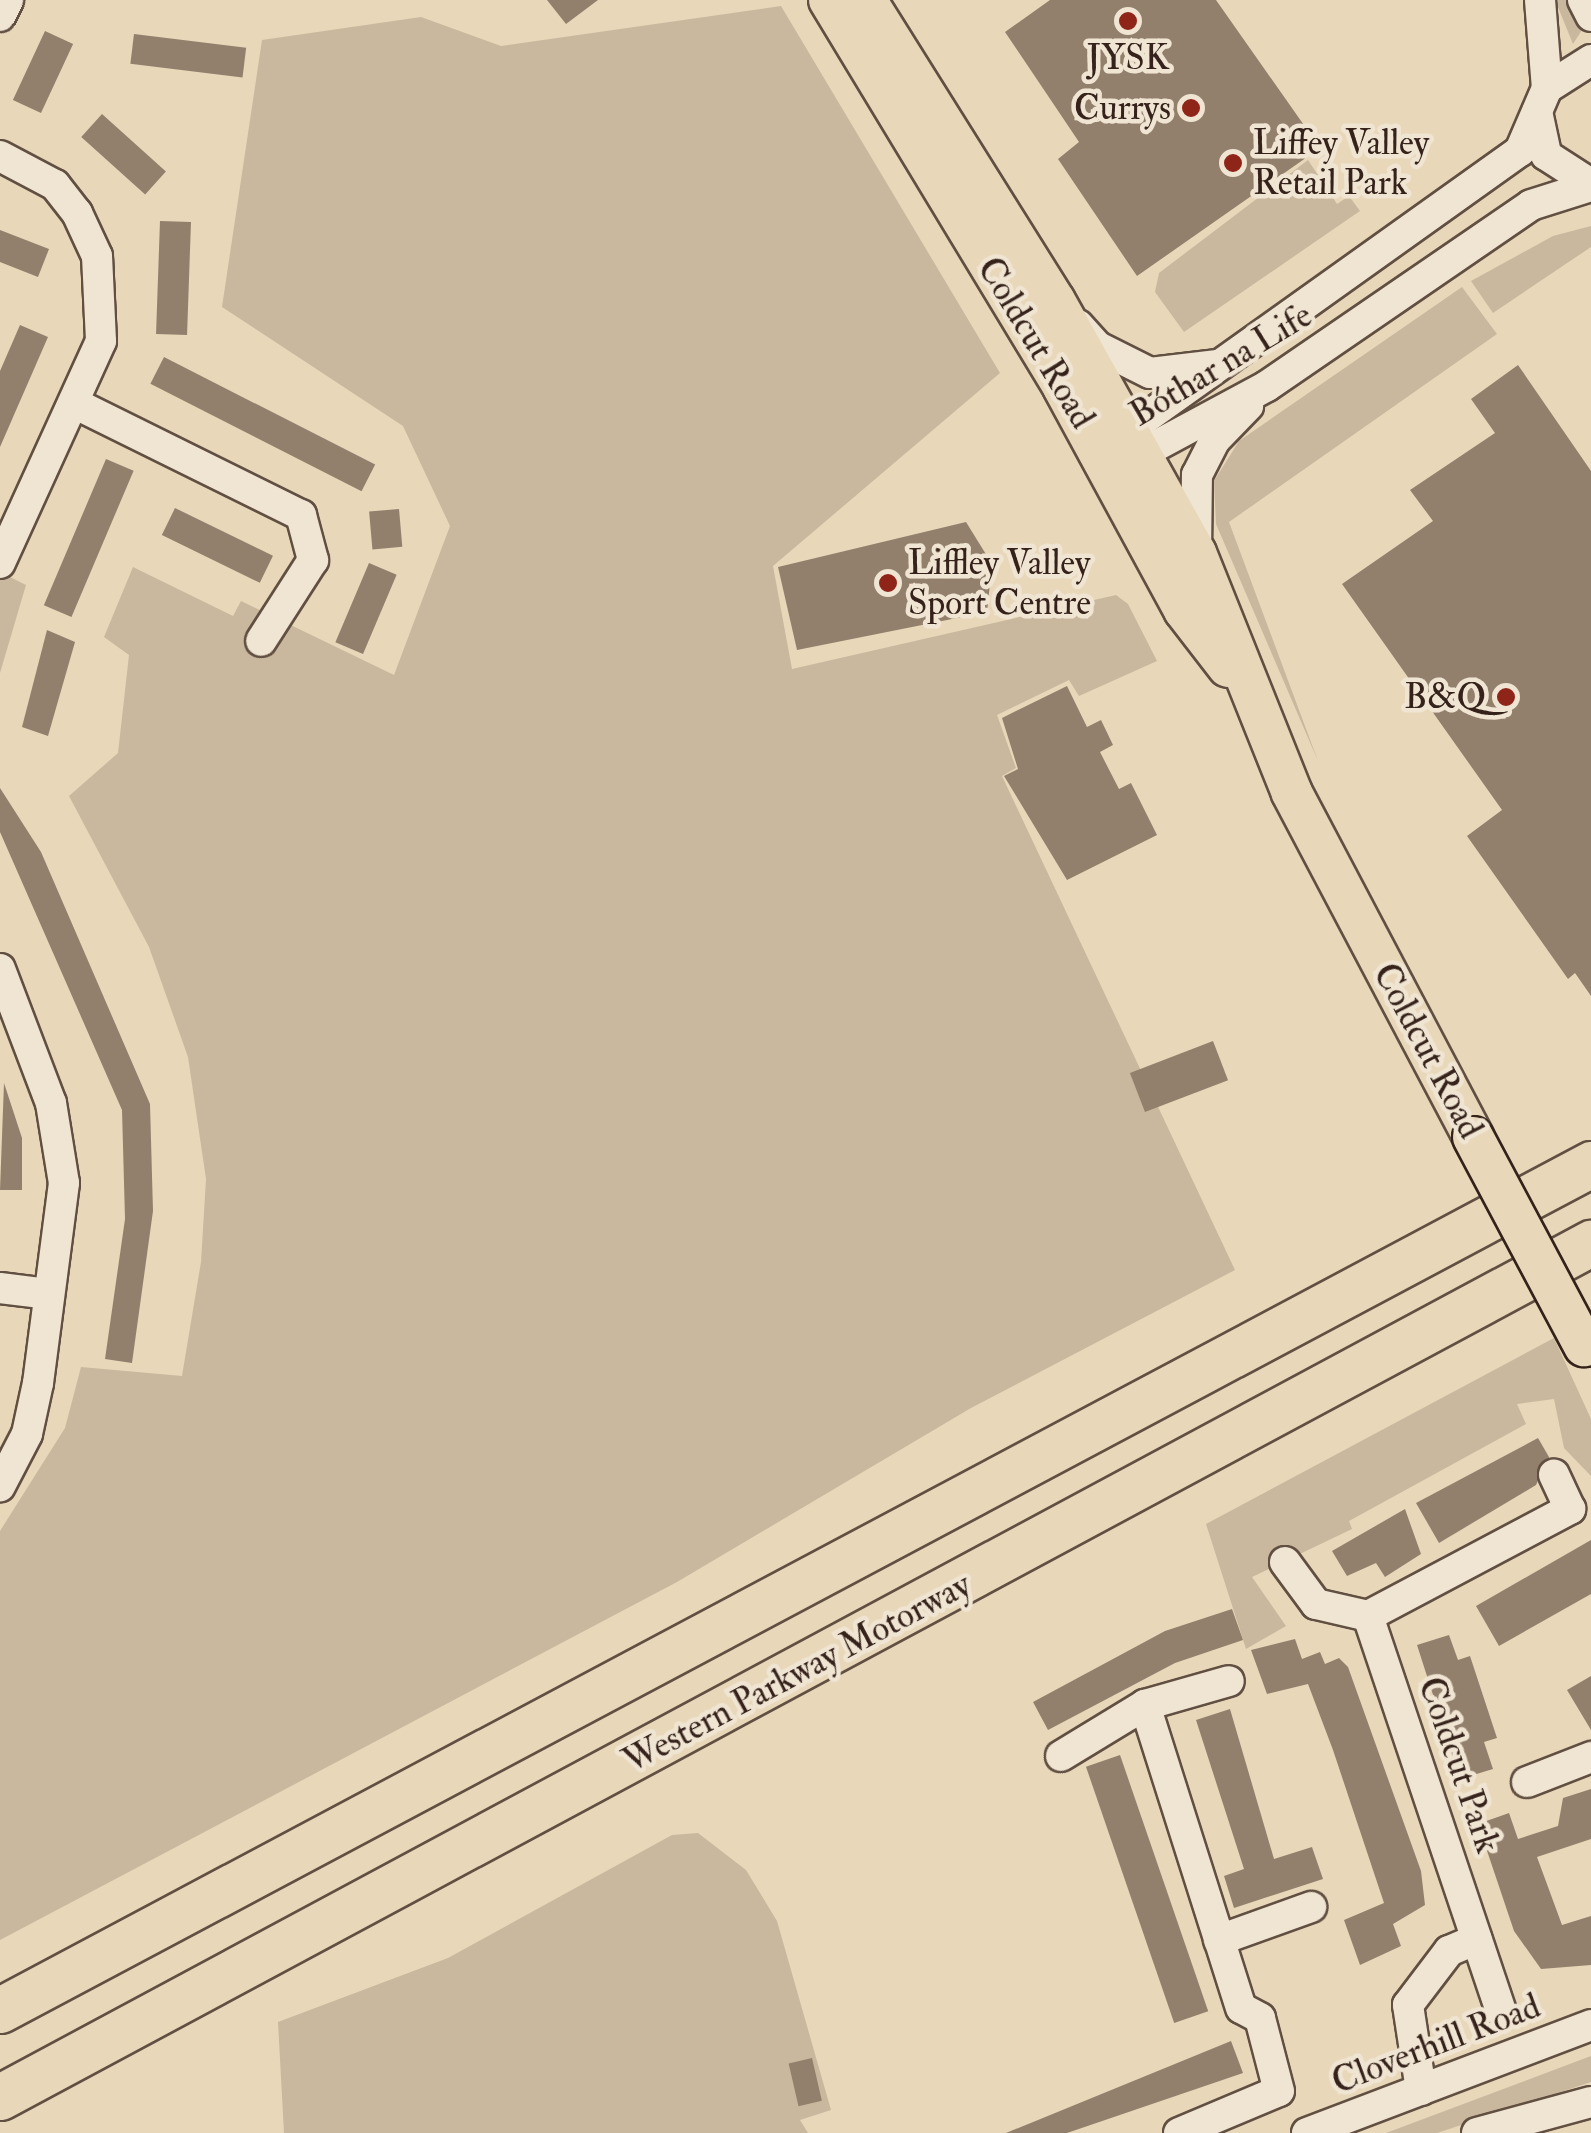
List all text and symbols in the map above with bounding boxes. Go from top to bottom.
marker: JYSK [1117,10,1139,32]
place label: JYSK [1087,37,1169,79]
place label: Currys [1074,87,1171,129]
marker: Currys [1180,97,1202,119]
place label: Liffey Valley Retail Park [1253,122,1429,204]
marker: Liffey Valley Retail Park [1222,152,1244,174]
street label: Coldcut Road [968,250,1104,436]
street label: Bóthar na Life [1123,294,1319,436]
place label: Liffley Valley Sport Centre [908,542,1091,624]
marker: Liffley Valley Sport Centre [877,572,899,594]
place label: B&Q [1404,676,1486,718]
marker: B&Q [1495,686,1517,708]
street label: Coldcut Road [1364,956,1492,1146]
street label: Western Parkway Motorway [616,1564,978,1782]
street label: Coldcut Park [1409,1672,1509,1858]
street label: Cloverhill Road [1326,1985,1546,2103]

